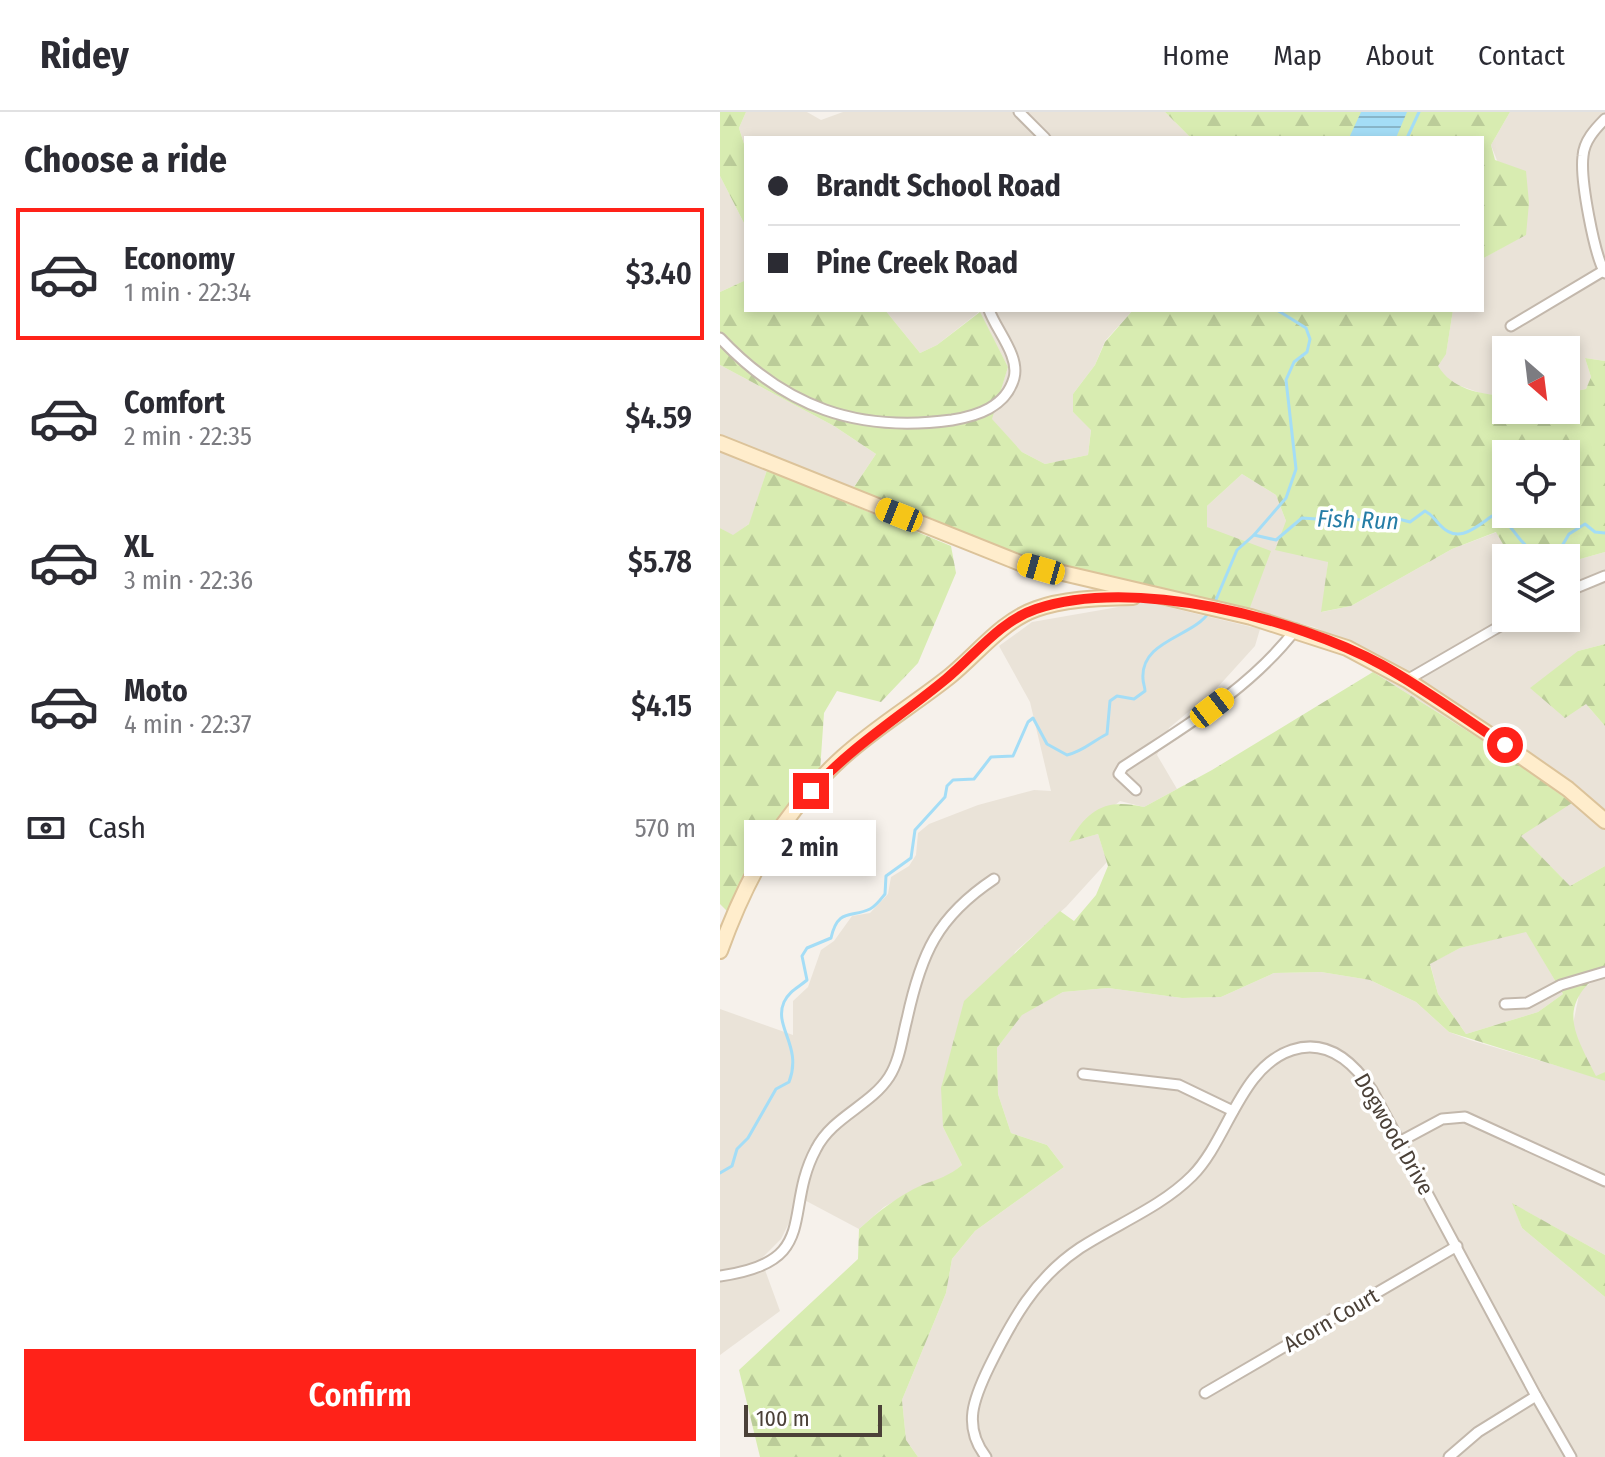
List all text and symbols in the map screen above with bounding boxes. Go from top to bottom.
text: Ridey [40,32,129,78]
text: Home [1162,39,1229,72]
text: Map [1273,39,1322,72]
text: About [1366,39,1434,72]
text: Contact [1478,39,1565,72]
text: Choose a ride [24,138,227,182]
text: Brandt School Road [816,168,1061,204]
icon: car [28,238,100,310]
text: Economy [124,241,235,277]
text: Pine Creek Road [816,245,1018,281]
text: $3.40 [626,256,692,292]
text: 1 min · 22:34 [124,277,251,308]
north arrow [1492,336,1580,424]
map controls [1492,336,1580,632]
icon: car [28,382,100,454]
text: Comfort [124,385,225,421]
text: $4.59 [626,400,692,436]
text: 2 min · 22:35 [124,421,252,452]
button: locate [1492,440,1580,528]
car [872,495,926,535]
water label: Fish Run [1317,505,1399,535]
icon: car [28,526,100,598]
text: XL [124,529,154,565]
text: $5.78 [628,544,692,580]
button: layers [1492,544,1580,632]
car [1015,551,1067,587]
text: 3 min · 22:36 [124,565,253,596]
icon: car [28,670,100,742]
text: Moto [124,673,188,709]
car [1186,684,1238,732]
text: $4.15 [631,688,692,724]
text: 4 min · 22:37 [124,709,251,740]
route start [1487,727,1523,763]
route end [793,773,829,809]
icon: cash [24,806,68,850]
text: Cash [88,810,146,846]
text: 570 m [635,813,696,844]
callout: 2 min [745,819,877,875]
text: 2 min [781,832,839,863]
street label: Dogwood Drive [1348,1068,1440,1200]
street label: Acorn Court [1279,1282,1384,1358]
button: Confirm [24,1349,696,1441]
scale bar [744,1401,882,1437]
text: 100 m [756,1405,810,1432]

